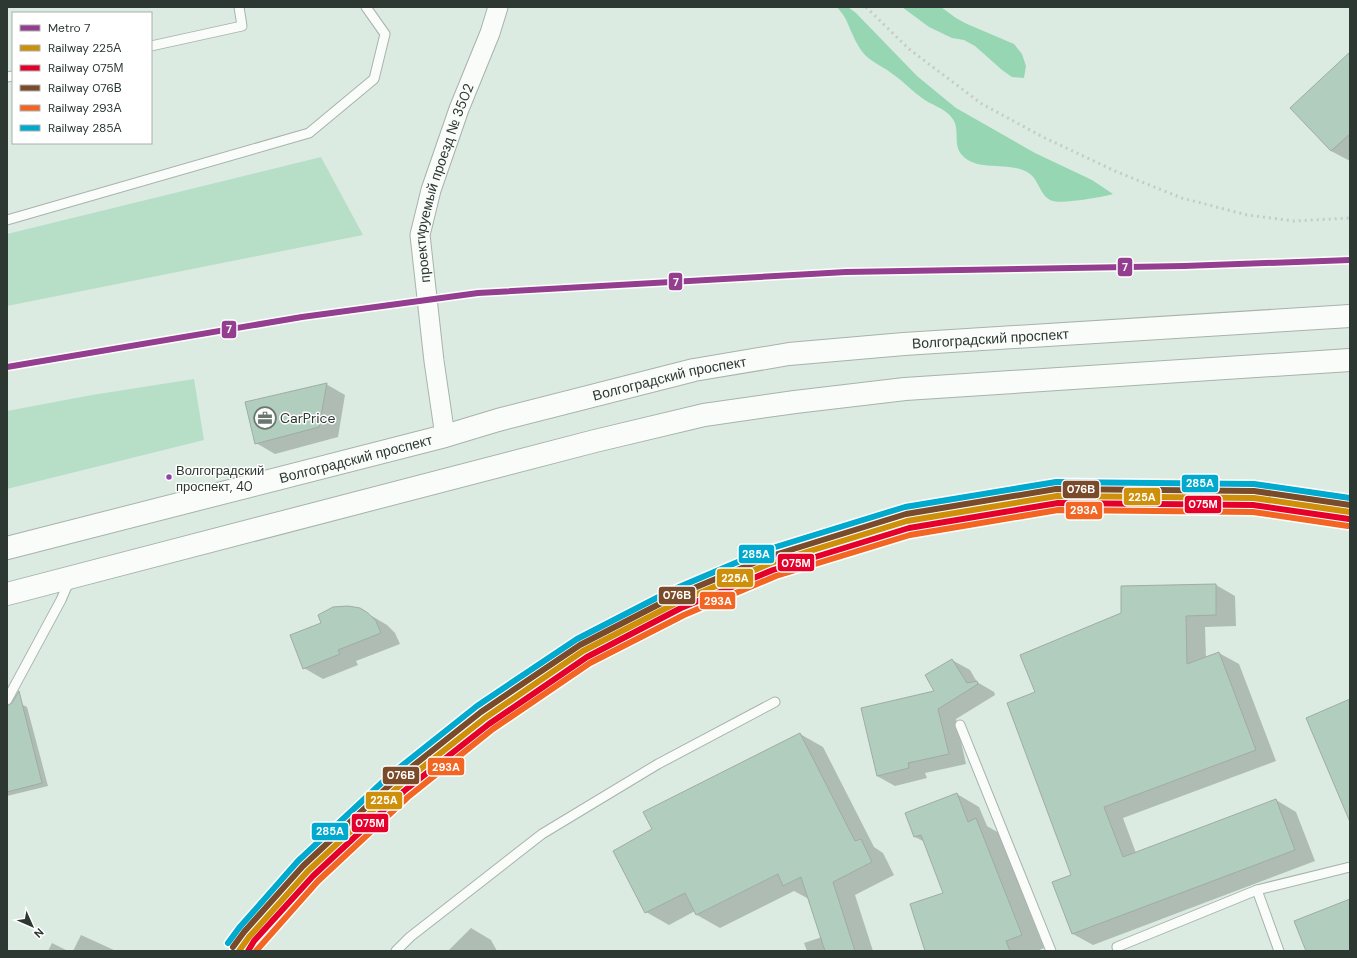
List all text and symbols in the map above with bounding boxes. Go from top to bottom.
legend [12,12,152,144]
text: Metro 7 [48,20,90,36]
text: Railway 225А [48,40,121,56]
text: Railway 075М [48,60,124,76]
text: Railway 076В [48,80,122,96]
street label: проектируемый проезд № 3502 [411,81,477,284]
text: Railway 293А [48,100,121,116]
text: Railway 285А [48,120,122,136]
line badge: 7 [1117,257,1133,277]
text: 7 [1122,260,1128,274]
line badge: 7 [668,272,683,291]
text: 7 [673,275,679,289]
line badge: 7 [221,320,237,339]
text: 7 [226,322,232,336]
street label: Волгоградский проспект [911,325,1070,352]
street label: Волгоградский проспект [591,352,748,405]
office icon: CarPrice [252,405,278,431]
place label: CarPrice [280,409,336,427]
street label: Волгоградский проспект [277,430,435,487]
place label: Волгоградский проспект, 40 [176,462,264,495]
marker: Волгоградский проспект, 40 [164,472,174,482]
line badge: 285А [1181,474,1219,493]
text: 285А [1186,476,1214,490]
line badge: 076В [1062,480,1100,499]
text: 076В [1067,482,1095,496]
line badge: 225А [1123,487,1161,506]
text: 225А [1128,490,1156,504]
line badge: 075М [1184,495,1222,514]
text: 075М [1188,497,1218,511]
line badge: 293А [1065,501,1103,520]
text: 293А [1070,503,1098,517]
line badge: 285А [738,544,775,564]
text: 285А [742,547,770,561]
line badge: 075М [777,553,815,572]
text: 075М [781,556,811,570]
line badge: 225А [716,568,754,588]
text: 225А [721,571,749,585]
line badge: 076В [658,586,696,605]
text: 076В [663,588,691,602]
line badge: 293А [699,591,736,610]
text: 293А [704,594,732,608]
line badge: 293А [427,757,465,776]
text: 293А [432,760,460,774]
line badge: 076В [382,766,420,785]
text: 076В [387,768,415,782]
line badge: 225А [365,791,403,810]
text: 225А [370,793,398,807]
line badge: 075М [351,813,389,833]
text: 075М [355,816,385,830]
line badge: 285А [311,822,349,841]
text: 285А [316,824,344,838]
north arrow [12,906,52,946]
text: N [31,925,47,941]

